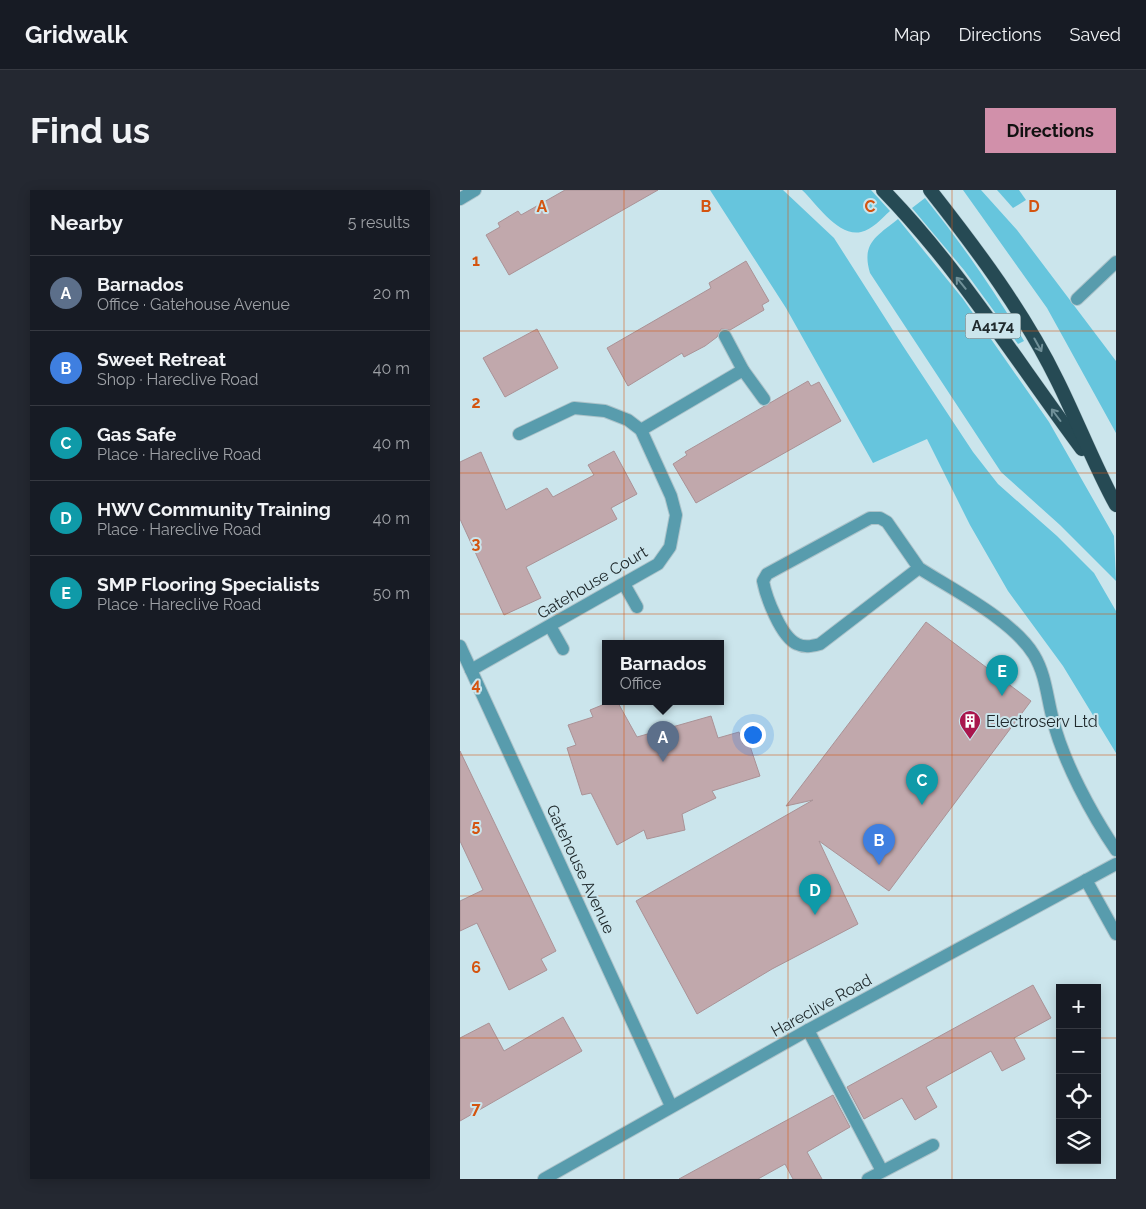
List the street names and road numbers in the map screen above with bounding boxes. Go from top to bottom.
road number: A4174 [966,314,1020,338]
street label: Gatehouse Court [534,542,651,623]
street label: Gatehouse Avenue [542,802,619,937]
street label: Hareclive Road [768,970,875,1041]

